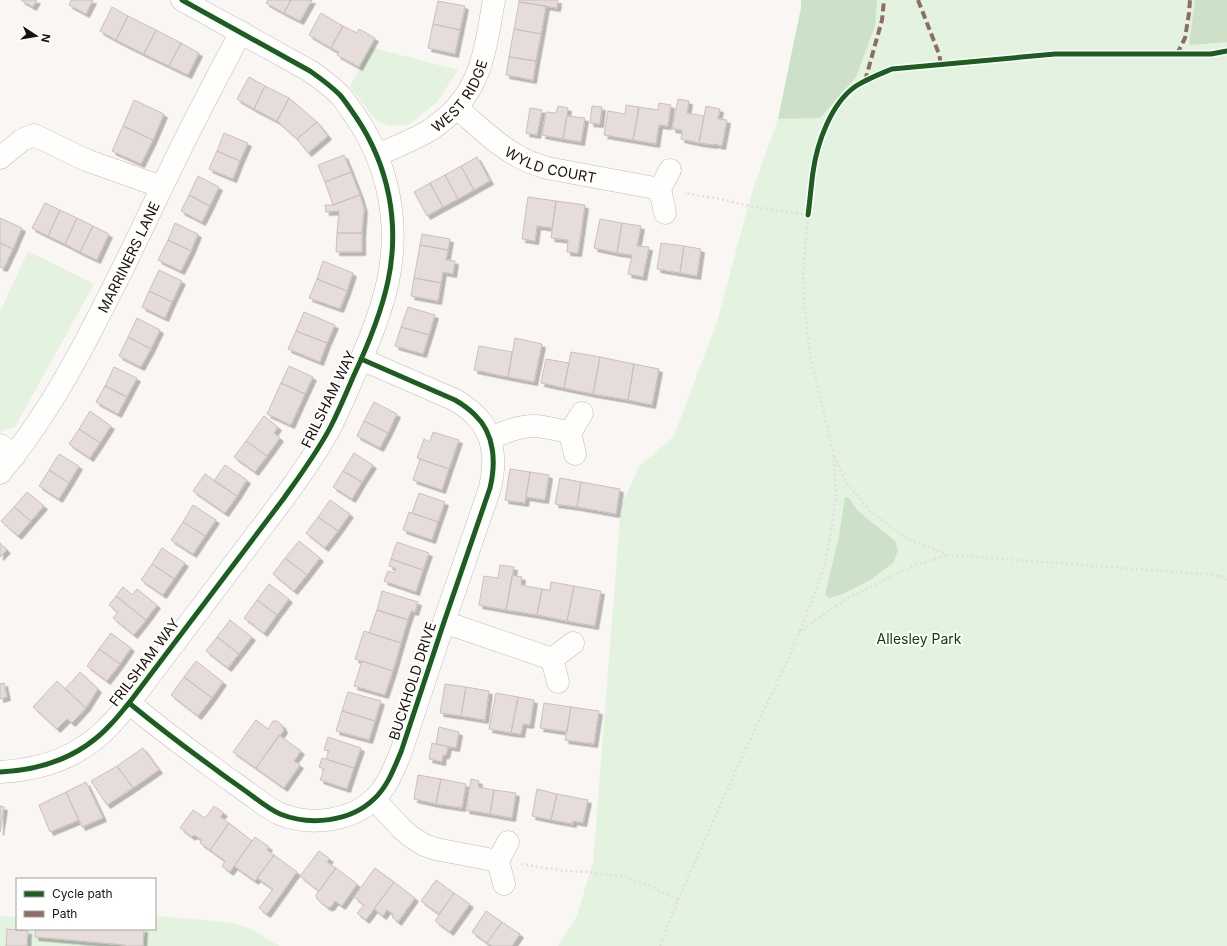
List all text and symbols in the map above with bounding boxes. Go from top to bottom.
north arrow [16,16,56,56]
text: N [38,33,54,44]
street label: WEST RIDGE [428,57,490,135]
street label: WYLD COURT [502,142,598,186]
street label: MARRINERS LANE [94,198,162,315]
street label: FRILSHAM WAY [297,347,359,450]
street label: FRILSHAM WAY [105,614,183,709]
street label: BUCKHOLD DRIVE [385,620,439,742]
park label: Allesley Park [876,630,962,647]
legend [16,878,156,930]
text: Cycle path [52,886,113,901]
text: Path [52,906,77,921]

